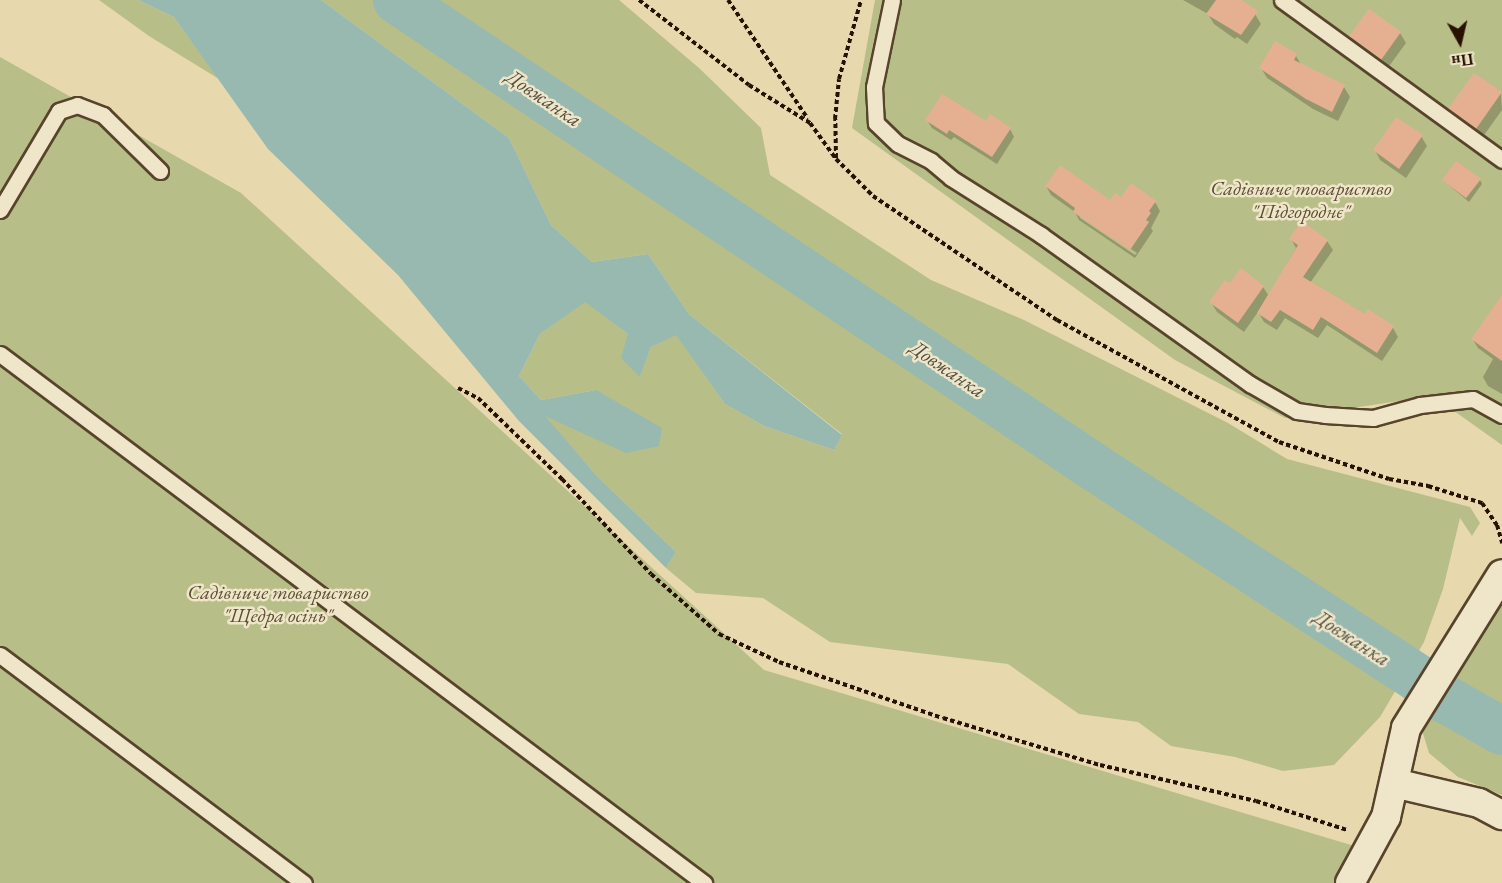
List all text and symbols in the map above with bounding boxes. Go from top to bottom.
north arrow [1430,12,1490,72]
text: Пн [1450,48,1475,72]
water label: Довжанка [502,64,586,132]
park label: Садівниче товариство "Підгороднє" [1211,177,1391,224]
water label: Довжанка [906,335,990,403]
park label: Садівниче товариство "Щедра осінь" [188,580,368,627]
water label: Довжанка [1309,604,1395,672]

